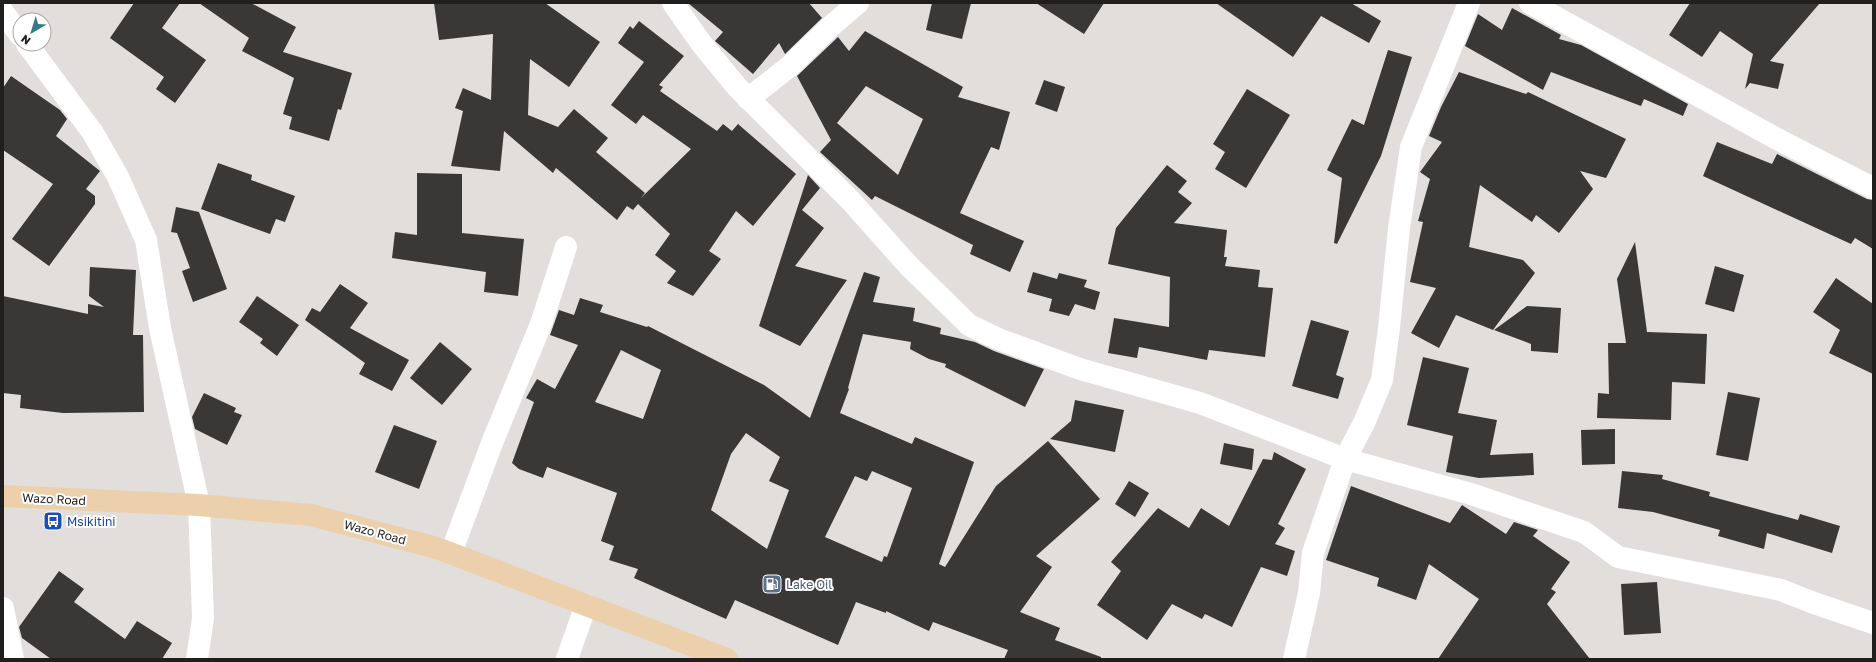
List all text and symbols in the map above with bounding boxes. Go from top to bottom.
north arrow [12,12,52,52]
text: N [18,33,33,48]
street label: Wazo Road [22,490,86,508]
bus stop icon: Msikitini [42,510,64,532]
place label: Msikitini [67,514,116,529]
street label: Wazo Road [342,517,408,547]
fuel station icon: Lake Oil [761,573,783,595]
place label: Lake Oil [786,577,832,592]

